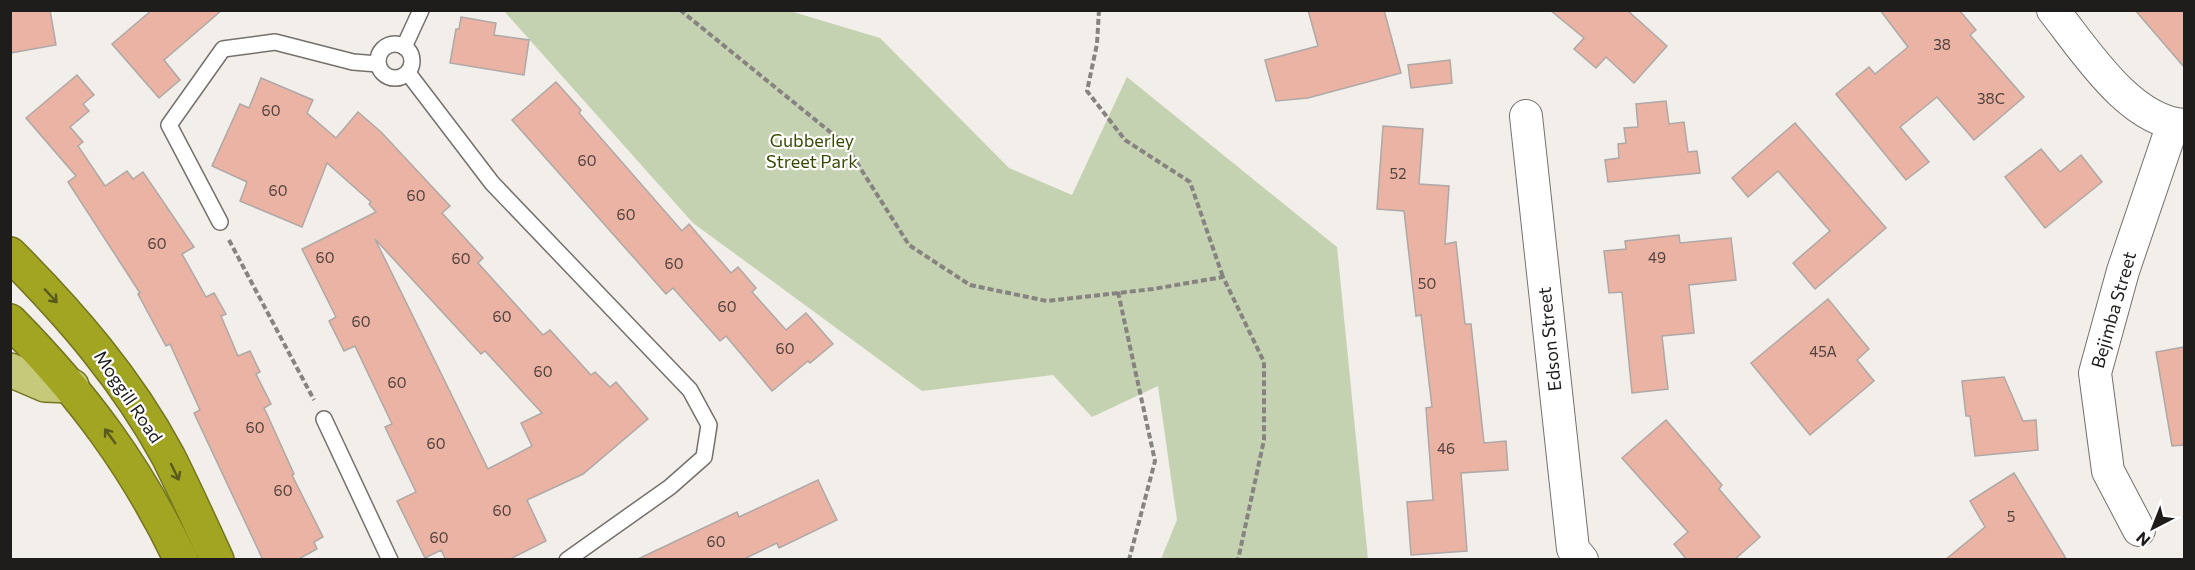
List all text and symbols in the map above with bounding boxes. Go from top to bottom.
house number: 38 [1933,35,1951,53]
house number: 38C [1977,89,2005,107]
house number: 60 [262,101,280,119]
park label: Gubberley Street Park [766,129,858,172]
house number: 60 [578,151,596,169]
house number: 52 [1390,164,1406,182]
house number: 60 [269,181,287,199]
house number: 60 [407,186,425,204]
house number: 60 [617,205,635,223]
house number: 60 [148,234,166,252]
house number: 60 [316,248,334,266]
house number: 49 [1648,248,1666,266]
house number: 60 [452,249,470,267]
street label: Bejimba Street [2086,249,2140,371]
house number: 60 [665,254,683,272]
house number: 50 [1418,274,1436,292]
street label: Edson Street [1533,286,1565,392]
one-way arrow [44,289,58,304]
house number: 60 [718,297,736,315]
house number: 60 [493,307,511,325]
house number: 60 [352,312,370,330]
house number: 60 [776,339,794,357]
house number: 45A [1809,342,1837,360]
street label: Moggill Road [90,346,168,447]
house number: 60 [534,362,552,380]
house number: 60 [388,373,406,391]
house number: 60 [246,418,264,436]
one-way arrow [104,429,116,445]
house number: 60 [427,434,445,452]
house number: 46 [1437,439,1455,457]
one-way arrow [170,462,182,480]
house number: 60 [274,481,292,499]
north arrow [2123,498,2183,558]
house number: 60 [493,501,511,519]
house number: 5 [2007,507,2015,525]
house number: 60 [430,528,448,546]
text: N [2132,528,2153,551]
house number: 60 [707,532,725,550]

